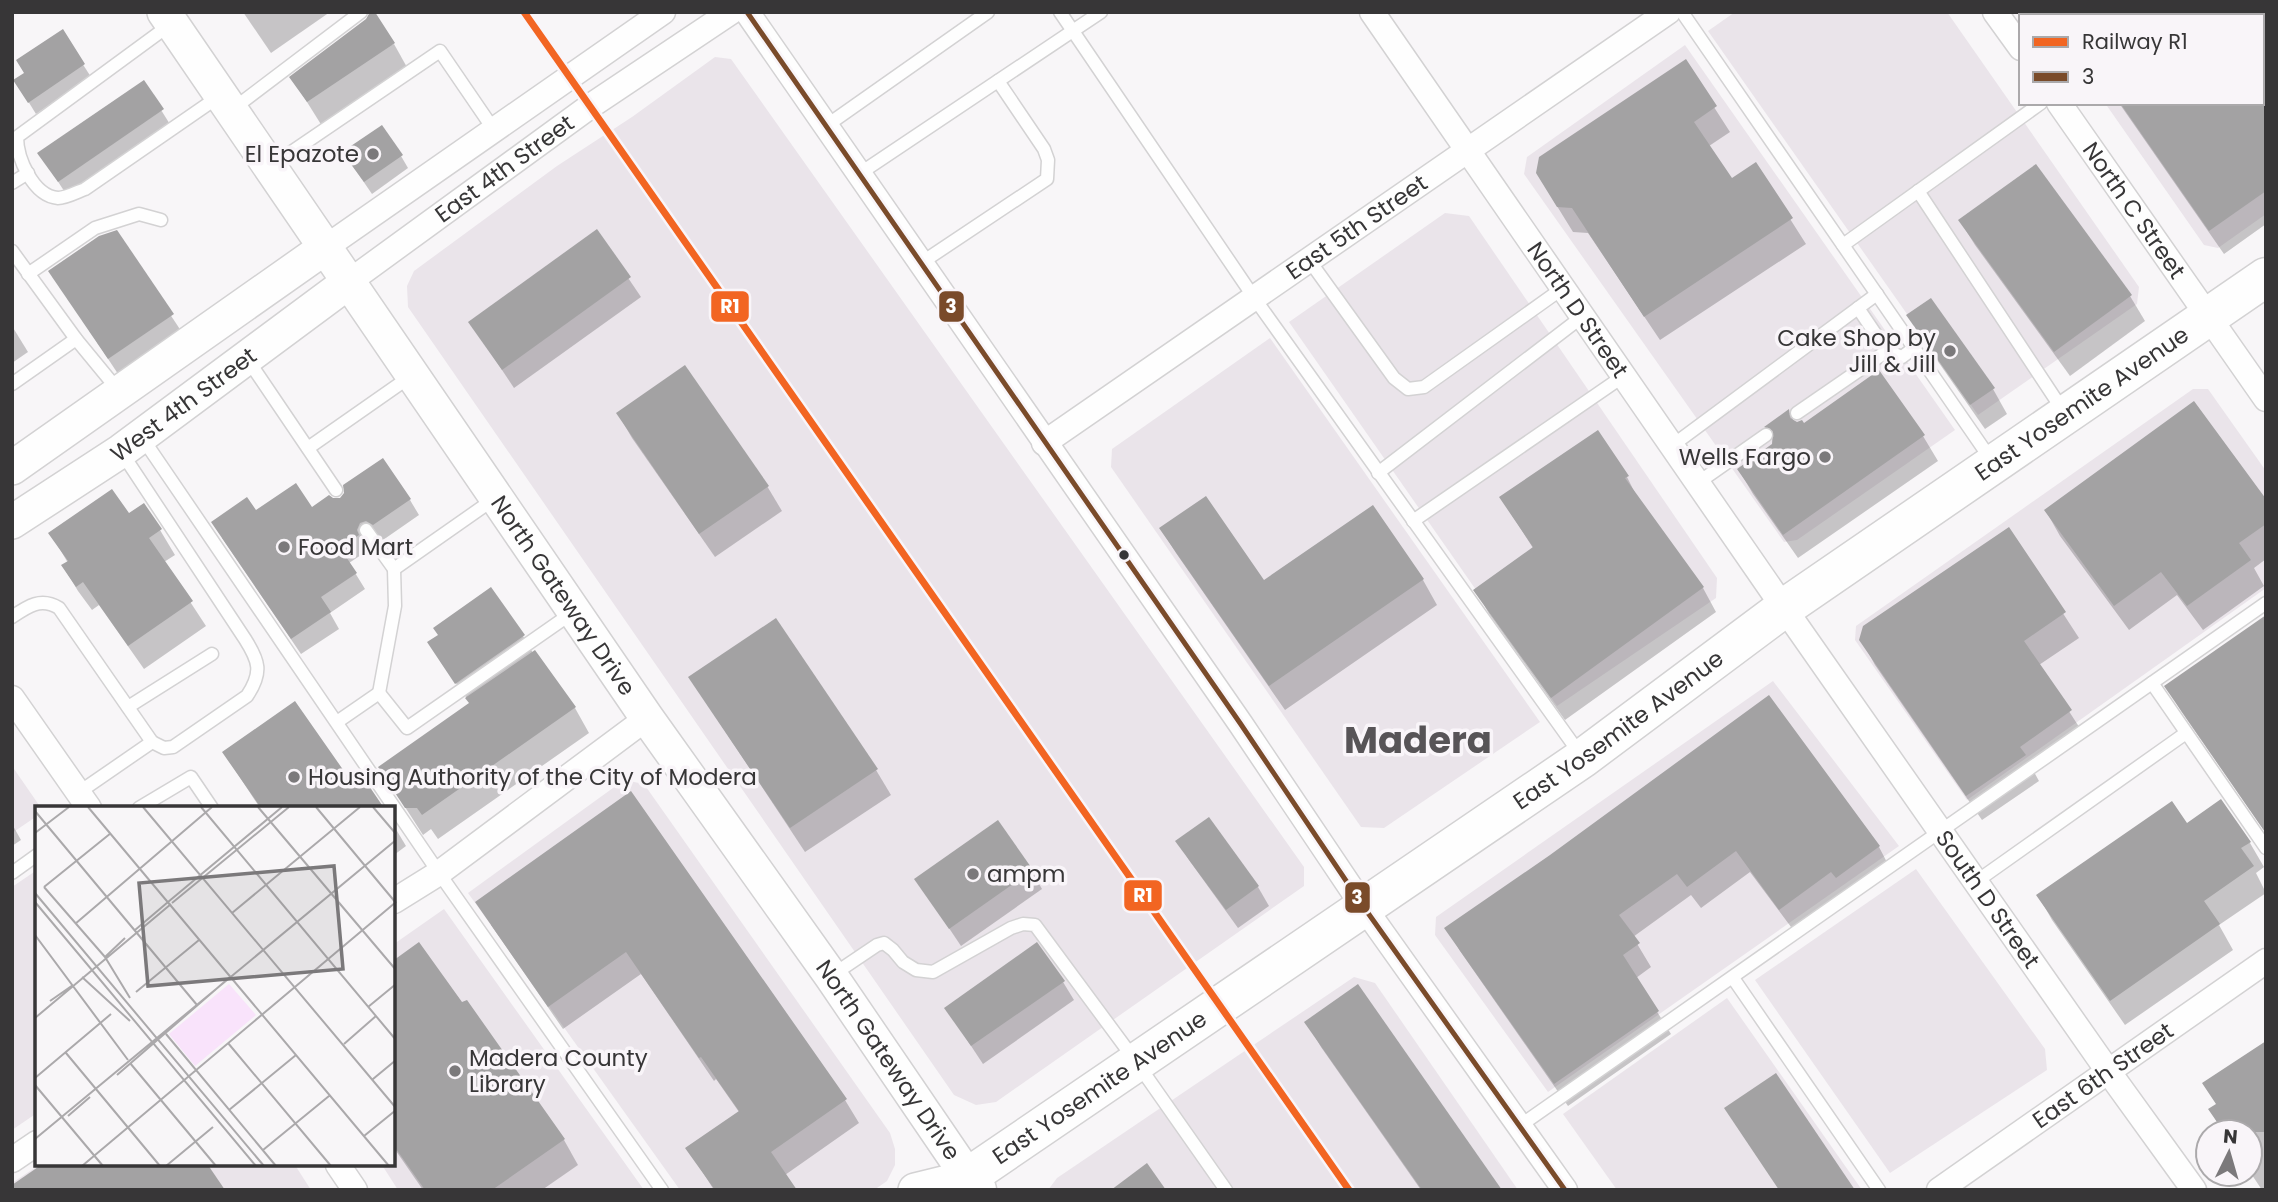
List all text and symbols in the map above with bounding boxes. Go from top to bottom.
legend [2019,14,2264,105]
text: Railway R1 [2082,27,2188,56]
text: 3 [2082,62,2094,91]
street label: East 4th Street [428,107,581,230]
street label: North C Street [2075,136,2193,285]
place label: El Epazote [245,138,359,170]
marker: El Epazote [365,146,381,162]
street label: East 5th Street [1280,167,1434,287]
street label: North D Street [1520,235,1636,384]
line badge: R1 [710,290,750,323]
line badge: 3 [938,290,965,323]
text: R1 [720,293,740,320]
text: 3 [945,293,957,320]
street label: East Yosemite Avenue [1968,319,2195,488]
place label: Cake Shop by Jill & Jill [1777,322,1936,380]
street label: West 4th Street [104,340,263,469]
marker: Cake Shop by Jill & Jill [1942,343,1958,359]
place label: Wells Fargo [1679,441,1811,473]
marker: Wells Fargo [1817,449,1833,465]
street label: North Gateway Drive [483,489,643,702]
place label: Food Mart [298,531,413,563]
marker: Food Mart [276,539,292,555]
unlabelled marker [1117,548,1131,562]
street label: East Yosemite Avenue [1507,643,1730,817]
district label: Madera [1344,714,1492,766]
place label: Housing Authority of the City of Modera [308,761,757,793]
marker: Housing Authority of the City of Modera [286,769,302,785]
inset map [35,806,396,1167]
street label: South D Street [1928,824,2047,975]
place label: ampm [987,858,1065,890]
marker: ampm [965,866,981,882]
line badge: R1 [1123,879,1163,912]
line badge: 3 [1344,881,1371,914]
text: R1 [1133,882,1153,909]
text: 3 [1351,884,1363,911]
street label: North Gateway Drive [808,953,968,1167]
street label: East Yosemite Avenue [986,1003,1213,1172]
street label: East 6th Street [2026,1015,2180,1136]
place label: Madera County Library [469,1042,648,1100]
marker: Madera County Library [447,1063,463,1079]
north arrow [2194,1118,2264,1188]
text: N [2222,1122,2239,1151]

